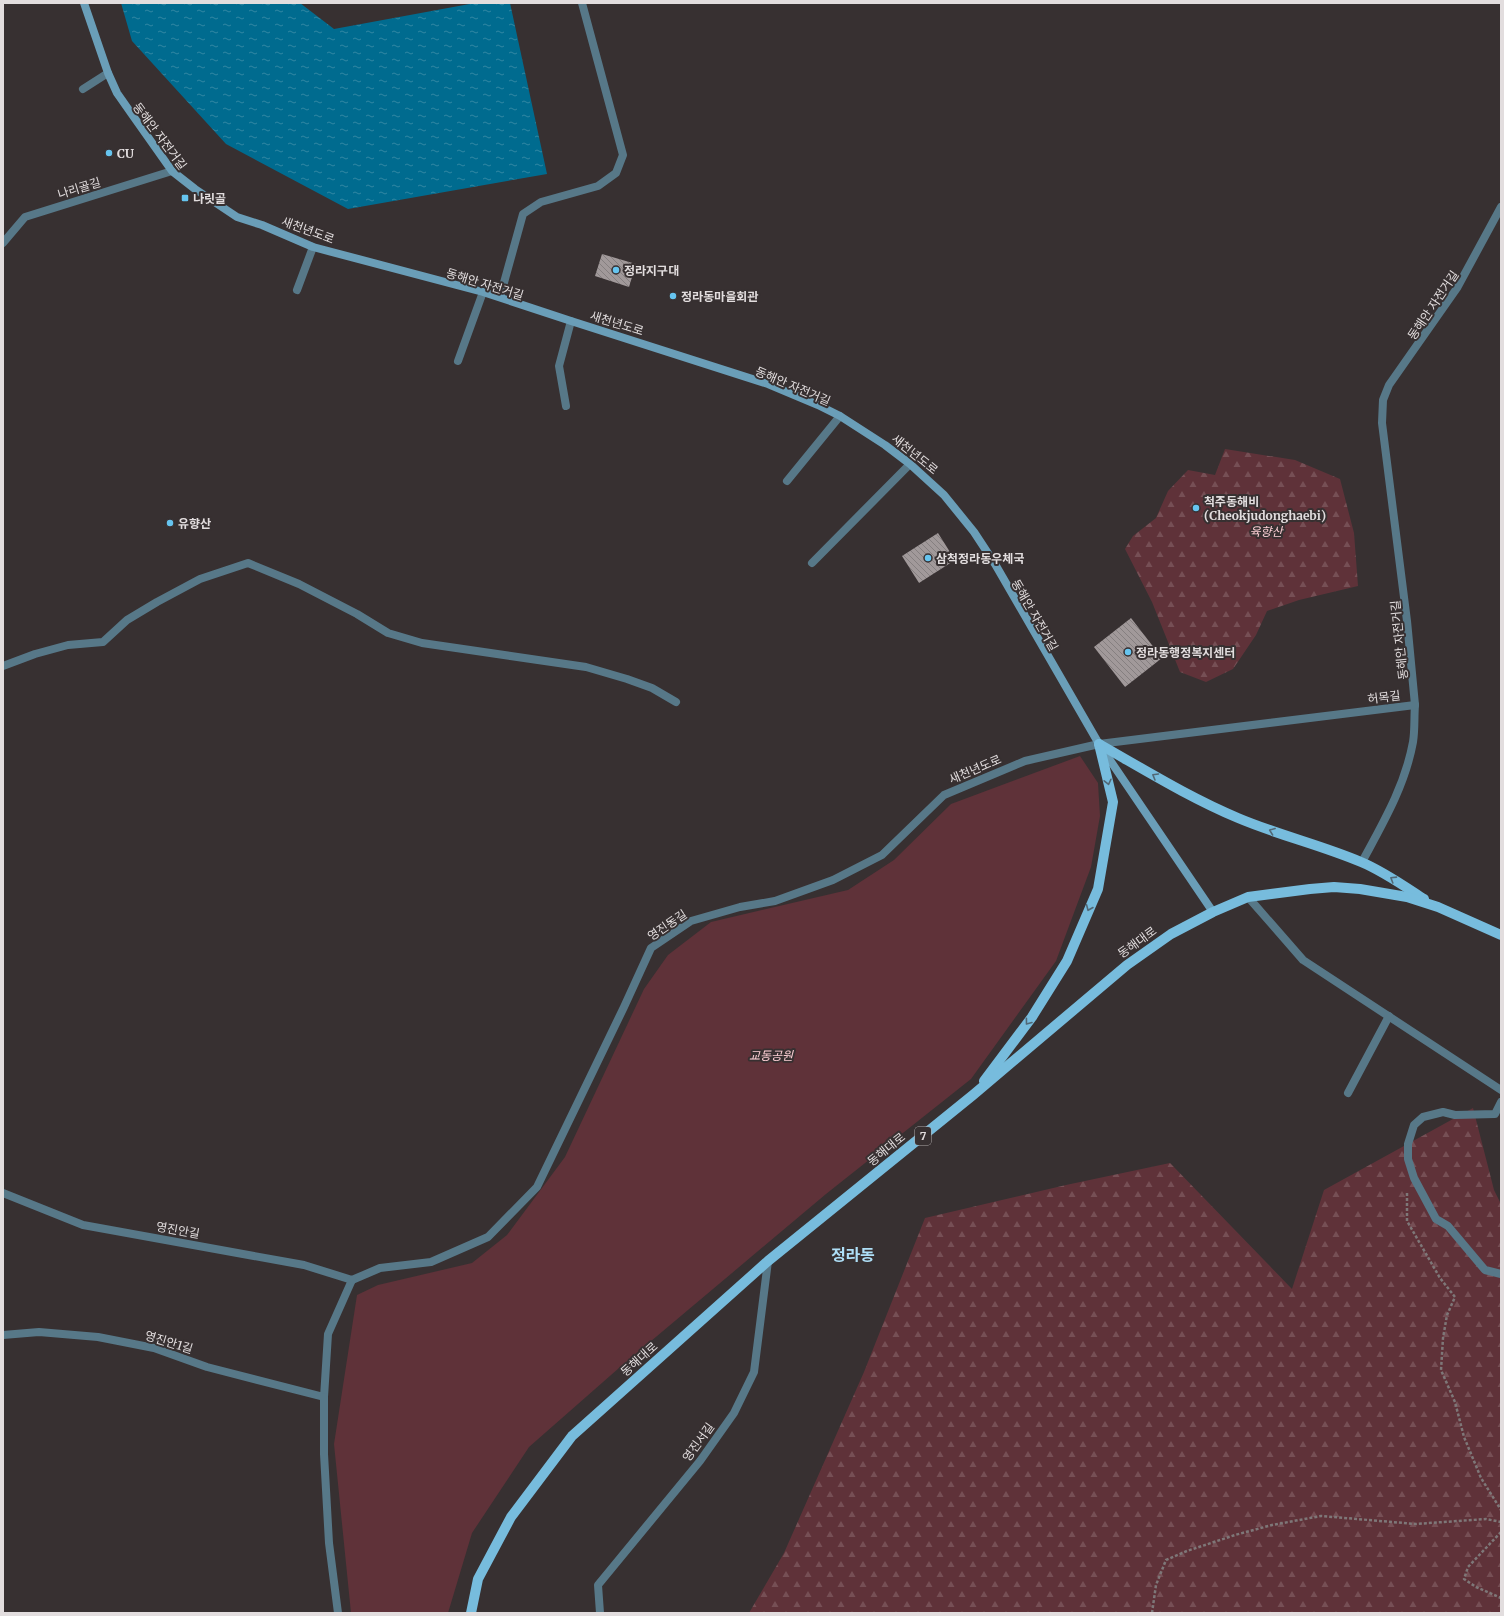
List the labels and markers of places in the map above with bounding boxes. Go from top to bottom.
place label: CU [117,146,134,161]
marker: CU [104,148,114,158]
place label: 나릿골 [193,191,226,206]
marker: 나릿골 [180,193,190,203]
place label: 정라지구대 [624,263,679,278]
marker: 정라지구대 [611,265,621,275]
place label: 정라동마을회관 [681,289,758,304]
marker: 정라동마을회관 [668,291,678,301]
place label: 척주동해비 (Cheokjudonghaebi) [1204,494,1326,523]
marker: 척주동해비 (Cheokjudonghaebi) [1191,503,1201,513]
place label: 유향산 [178,516,211,531]
marker: 유향산 [165,518,175,528]
place label: 삼척정라동우체국 [936,551,1024,566]
marker: 삼척정라동우체국 [923,553,933,563]
place label: 정라동행정복지센터 [1136,645,1235,660]
marker: 정라동행정복지센터 [1123,647,1133,657]

